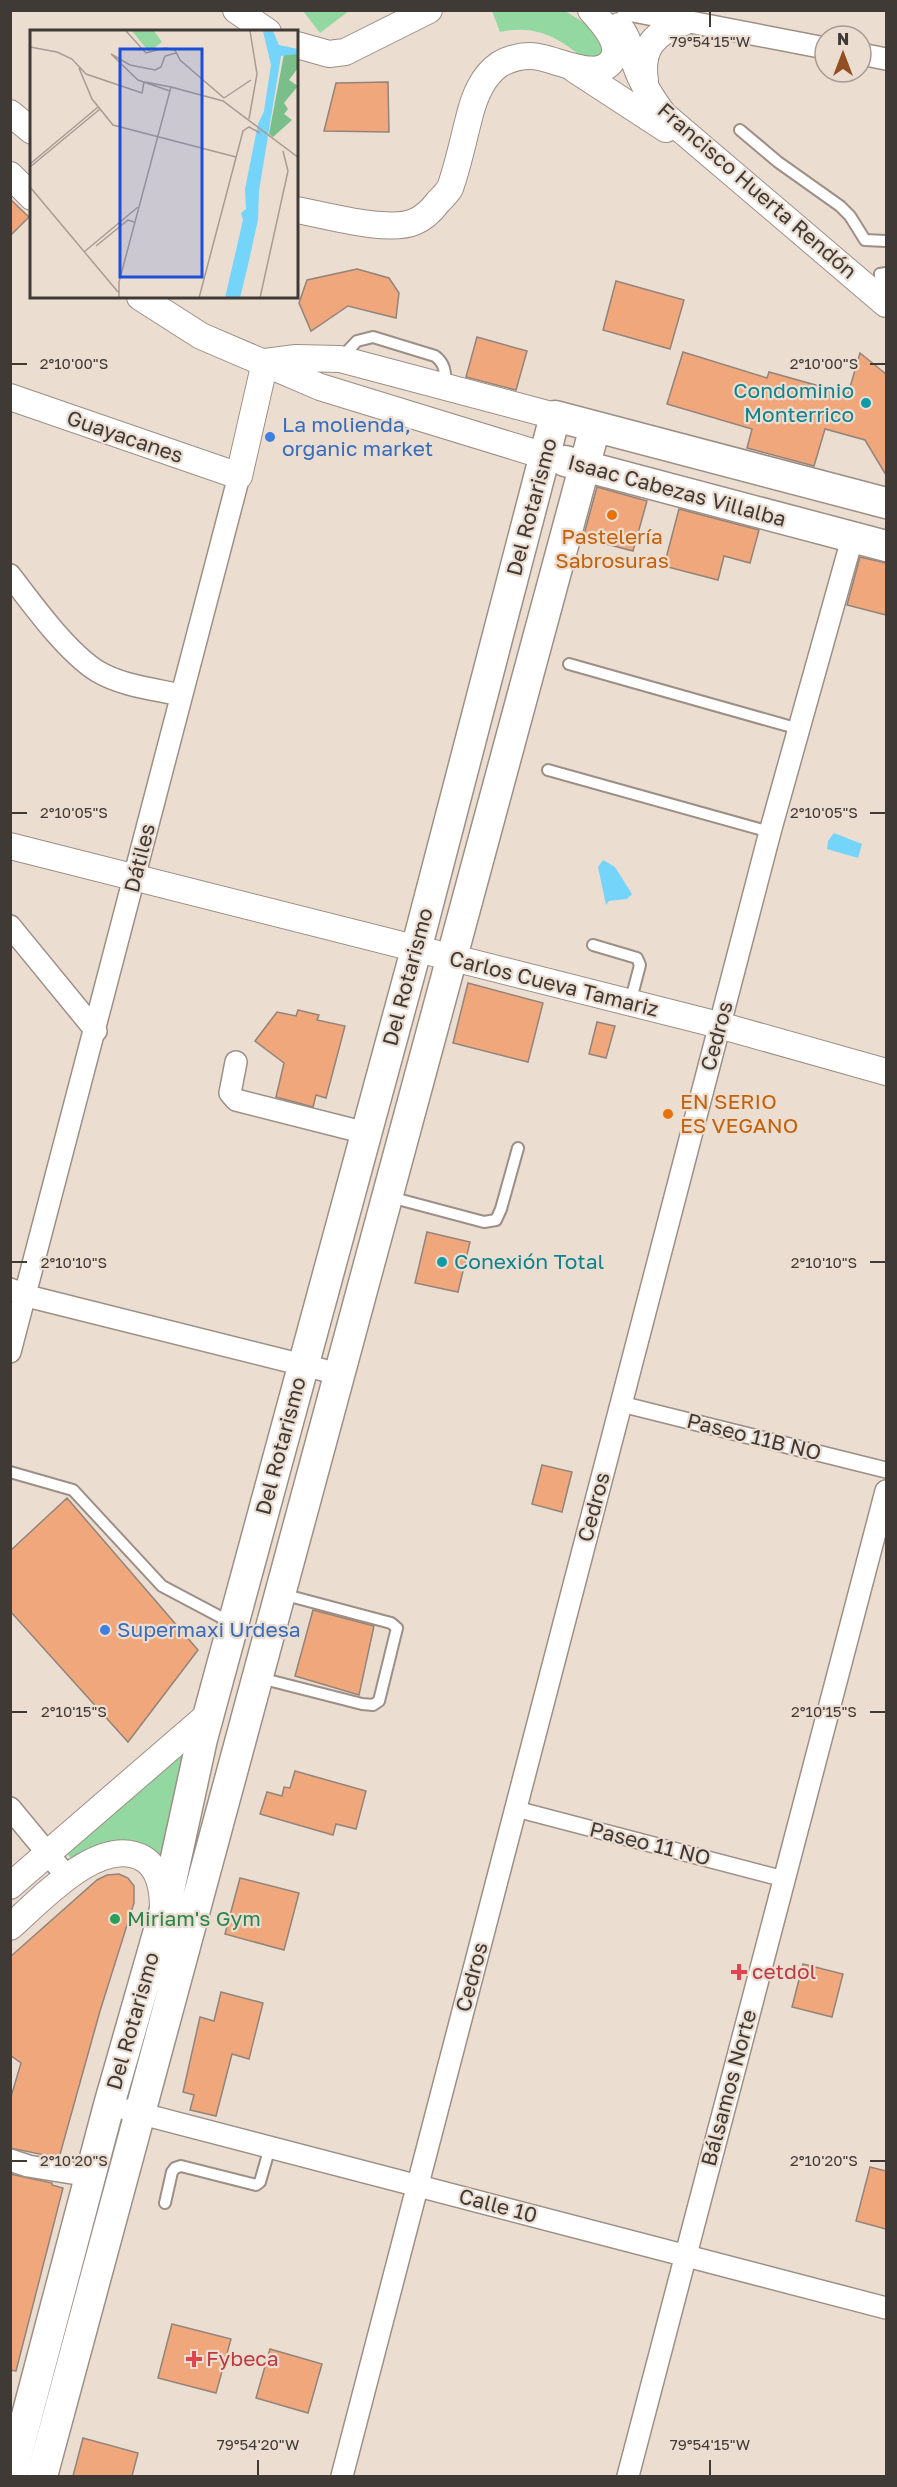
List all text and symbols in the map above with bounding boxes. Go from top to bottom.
north arrow [813,24,873,84]
text: N [837,29,849,49]
inset map [30,30,298,298]
text: 79°54'15"W [670,32,750,50]
street label: Francisco Huerta Rendón [653,97,863,284]
text: 2°10'00"S [40,354,108,372]
text: 2°10'00"S [790,354,858,372]
place label: Condominio Monterrico [733,377,854,427]
marker: Condominio Monterrico [859,396,873,410]
street label: Guayacanes [64,404,187,468]
place label: La molienda, organic market [282,411,433,461]
marker: La molienda, organic market [263,430,277,444]
street label: Del Rotarismo [500,435,562,579]
street label: Isaac Cabezas Villalba [565,448,789,532]
marker: Pastelería Sabrosuras [605,508,619,522]
place label: Pastelería Sabrosuras [555,523,669,573]
text: 2°10'05"S [40,803,108,821]
text: 2°10'05"S [790,803,858,821]
street label: Dátiles [118,821,160,895]
street label: Del Rotarismo [376,905,438,1049]
street label: Carlos Cueva Tamariz [447,944,662,1022]
street label: Cedros [694,998,738,1073]
place label: EN SERIO ES VEGANO [680,1088,798,1138]
marker: EN SERIO ES VEGANO [661,1107,675,1121]
place label: Conexión Total [454,1248,604,1274]
text: 2°10'10"S [41,1253,107,1271]
text: 2°10'10"S [791,1253,857,1271]
marker: Conexión Total [435,1255,449,1269]
street label: Del Rotarismo [249,1374,311,1518]
street label: Paseo 11B NO [684,1407,824,1465]
street label: Cedros [571,1469,615,1544]
place label: Supermaxi Urdesa [117,1616,301,1642]
marker: Supermaxi Urdesa [98,1623,112,1637]
text: 2°10'15"S [41,1702,107,1720]
text: 2°10'15"S [791,1702,857,1720]
street label: Paseo 11 NO [587,1815,713,1871]
place label: Miriam's Gym [127,1905,261,1931]
marker: Miriam's Gym [108,1912,122,1926]
street label: Cedros [449,1939,493,2014]
street label: Del Rotarismo [100,1949,164,2093]
place label: cetdol [752,1958,816,1984]
marker: cetdol [730,1963,748,1981]
street label: Bálsamos Norte [695,2007,761,2169]
text: 2°10'20"S [40,2151,108,2169]
text: 2°10'20"S [790,2151,858,2169]
street label: Calle 10 [456,2182,540,2228]
place label: Fybeca [206,2345,279,2371]
marker: Fybeca [187,2352,201,2366]
text: 79°54'20"W [217,2435,299,2453]
text: 79°54'15"W [670,2435,750,2453]

